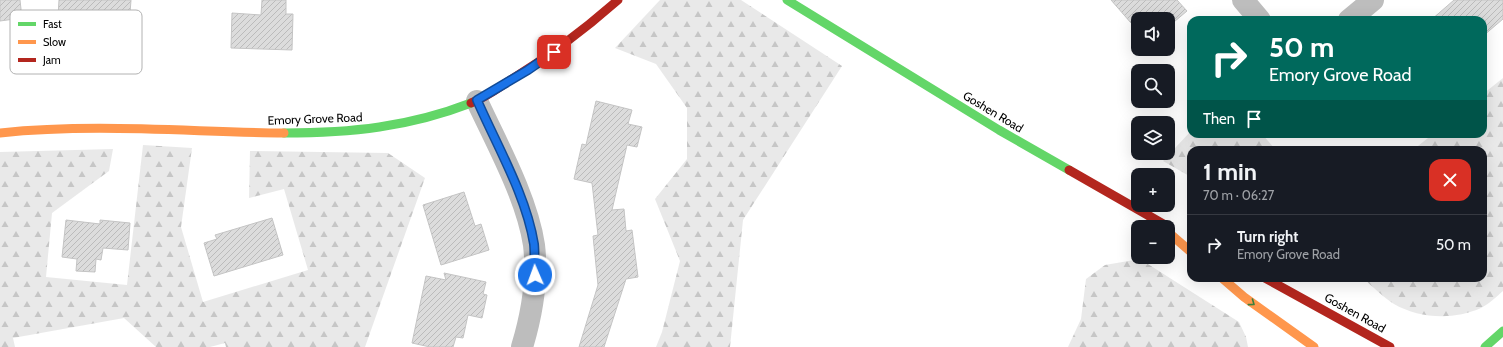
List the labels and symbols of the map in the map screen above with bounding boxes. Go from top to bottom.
legend [10,10,142,74]
text: Fast [43,17,62,31]
text: Slow [43,35,66,49]
pin [537,35,571,69]
text: Jam [42,53,61,67]
street label: Goshen Road [960,88,1026,135]
street label: Emory Grove Road [267,109,363,128]
position arrow [514,254,556,296]
street label: Goshen Road [1322,290,1388,336]
one-way arrow [1248,298,1255,305]

